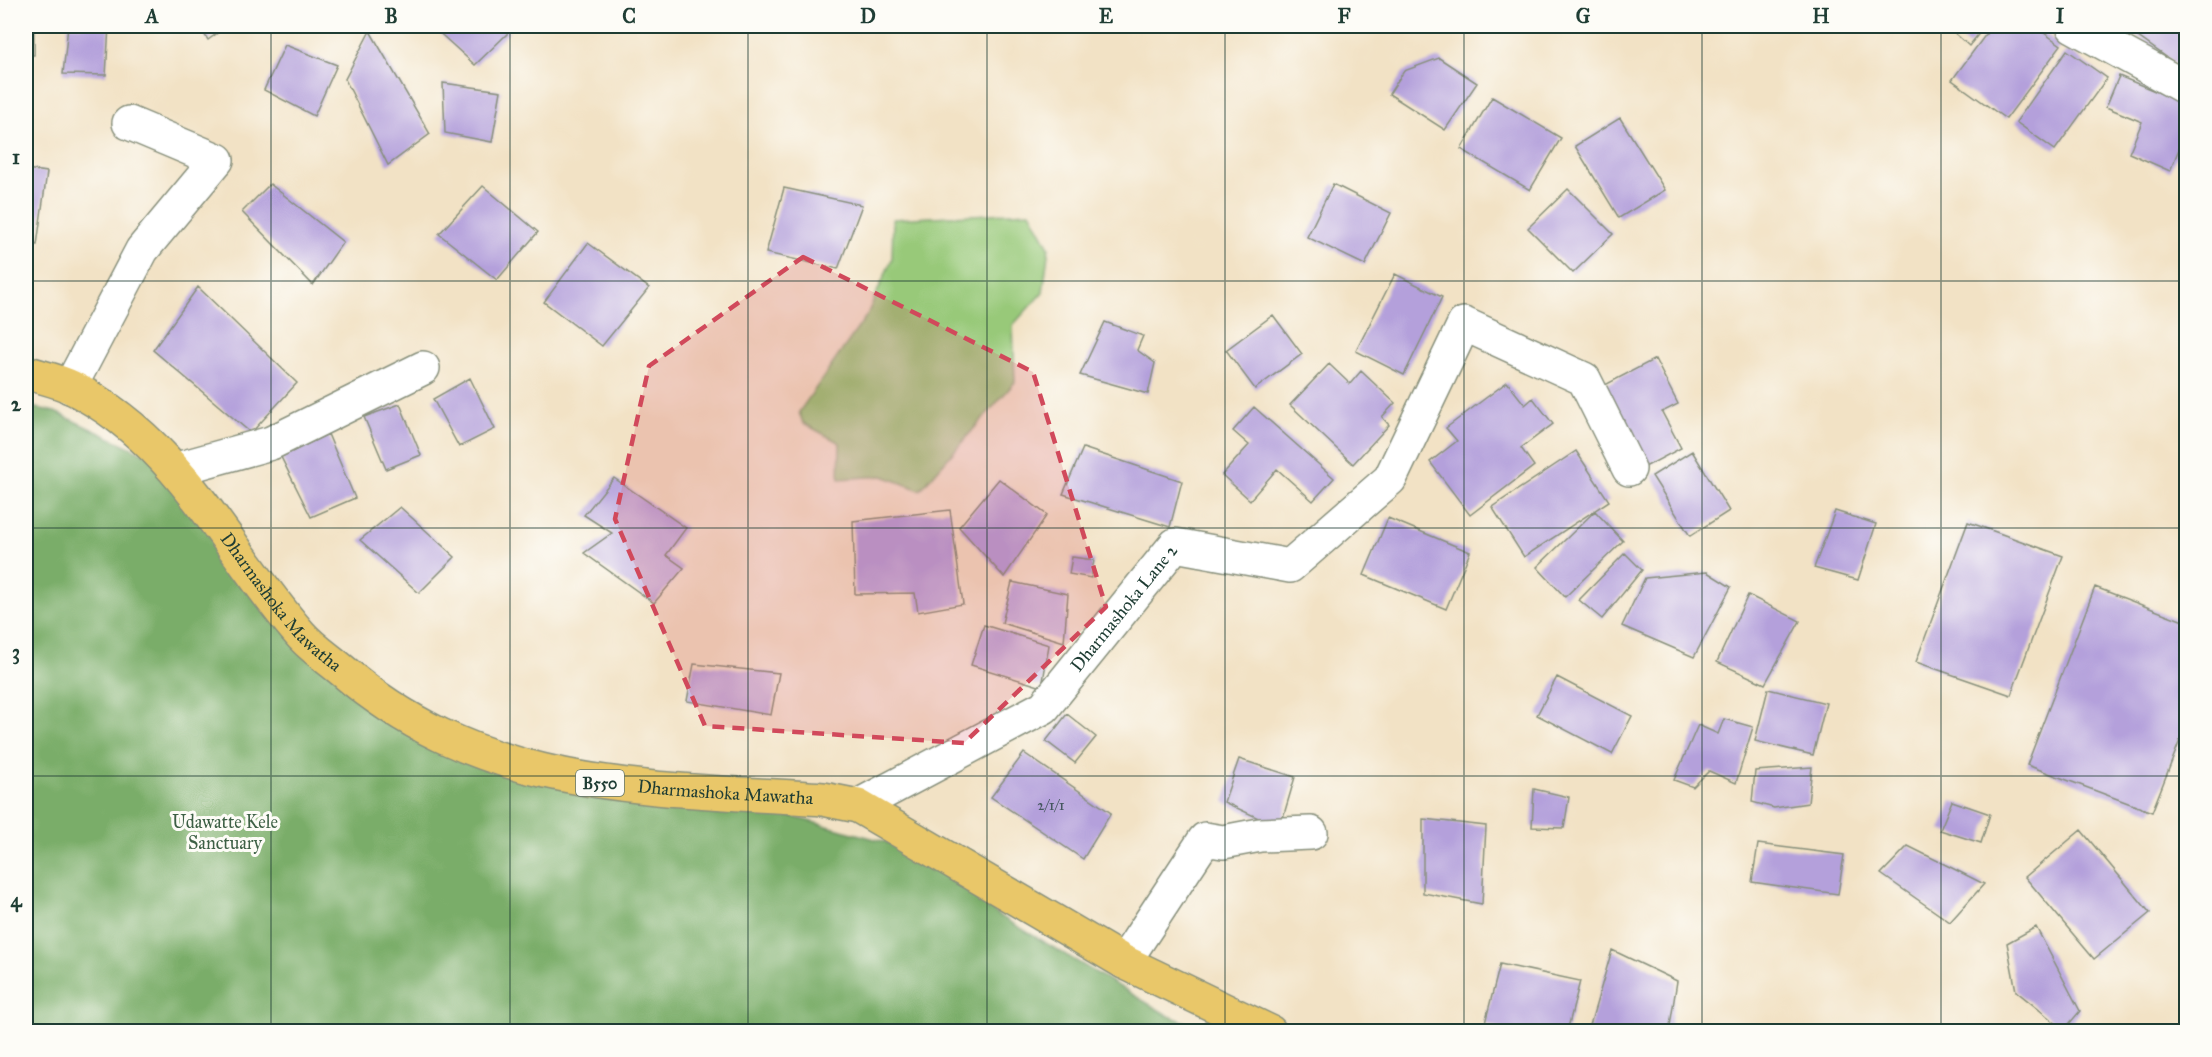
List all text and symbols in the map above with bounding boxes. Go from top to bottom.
text: A [143,4,159,28]
text: B [384,4,398,28]
text: C [622,4,636,28]
text: D [860,4,876,28]
text: E [1099,4,1114,28]
text: F [1337,4,1351,28]
text: G [1576,4,1591,28]
text: H [1812,4,1830,28]
text: I [2056,4,2065,28]
text: 1 [12,145,20,169]
text: 2 [11,392,22,416]
street label: Dharmashoka Mawatha [216,528,346,677]
street label: Dharmashoka Lane 2 [1066,540,1182,676]
text: 3 [12,640,20,665]
road number: B550 [576,770,624,796]
street label: Dharmashoka Mawatha [636,775,814,809]
house number: 2/1/1 [1037,796,1065,814]
park label: Udawatte Kele Sanctuary [172,811,278,854]
text: 4 [10,888,22,913]

